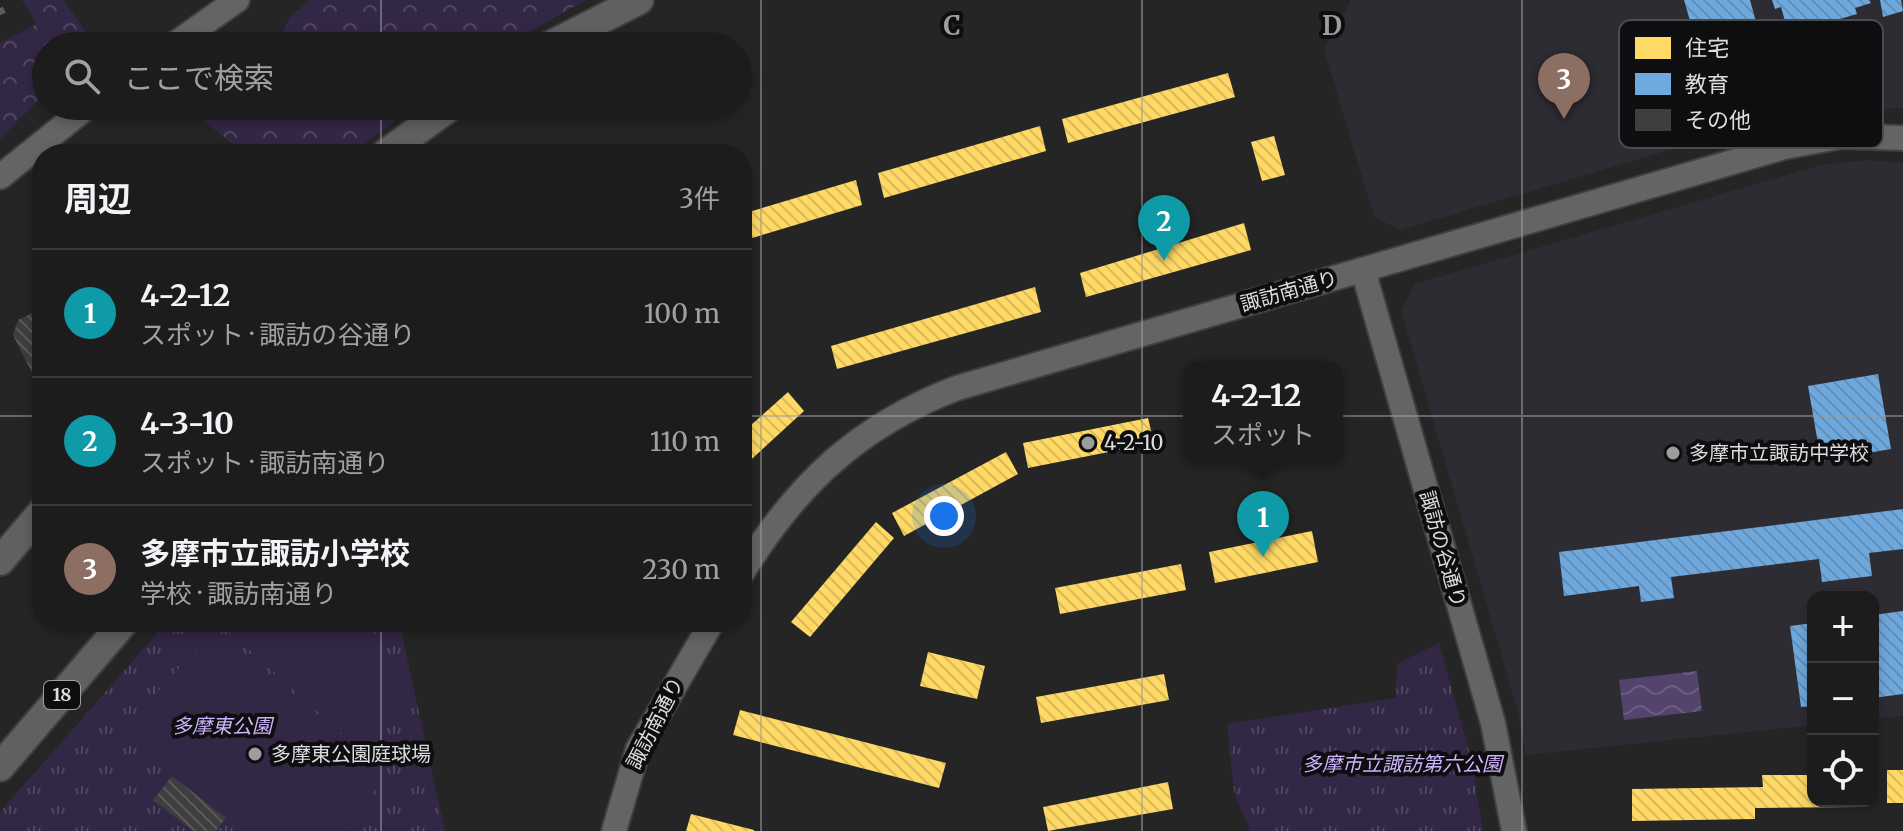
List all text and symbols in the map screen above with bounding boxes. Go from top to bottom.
text: C [943,9,961,42]
text: D [1322,9,1342,42]
legend [1619,20,1883,148]
search box [32,32,752,120]
text: 住宅 [1685,34,1729,62]
pin: 3 [1538,53,1590,119]
icon: search [60,54,104,98]
text: ここで検索 [124,59,274,97]
text: 教育 [1685,70,1729,98]
text: その他 [1685,106,1751,134]
text: 周辺 [64,178,132,220]
text: 3件 [679,182,720,215]
pin: 2 [1138,195,1190,261]
street label: 諏訪南通り [1237,265,1340,316]
text: 4-2-12 [140,276,230,314]
text: 1 [84,297,96,330]
text: 100 m [644,297,720,330]
text: スポット · 諏訪の谷通り [140,318,415,351]
popup [1183,361,1343,465]
text: 4-2-12 [1211,376,1301,414]
text: 4-3-10 [140,404,234,442]
text: スポット [1211,418,1315,451]
text: 2 [82,425,98,458]
text: 110 m [650,425,720,458]
place label: 4-2-10 [1104,430,1163,455]
marker: 4-2-10 [1079,434,1097,452]
place label: 多摩市立諏訪中学校 [1689,440,1869,465]
marker: 多摩市立諏訪中学校 [1664,444,1682,462]
text: スポット · 諏訪南通り [140,446,389,479]
street label: 諏訪の谷通り [1415,488,1472,610]
pin: 1 [1237,491,1289,557]
your location [924,496,964,536]
text: 多摩市立諏訪小学校 [140,534,410,572]
text: 3 [83,553,97,586]
text: 230 m [642,553,720,586]
text: 学校 · 諏訪南通り [140,577,337,610]
map controls [1807,591,1879,807]
button: + [1807,591,1879,663]
button: − [1807,663,1879,735]
street label: 諏訪南通り [621,673,688,773]
road number: 18 [44,681,80,709]
park label: 多摩東公園 [172,713,275,738]
button: locate [1807,735,1879,807]
place label: 多摩東公園庭球場 [271,741,431,766]
marker: 多摩東公園庭球場 [246,745,264,763]
park label: 多摩市立諏訪第六公園 [1302,751,1505,776]

